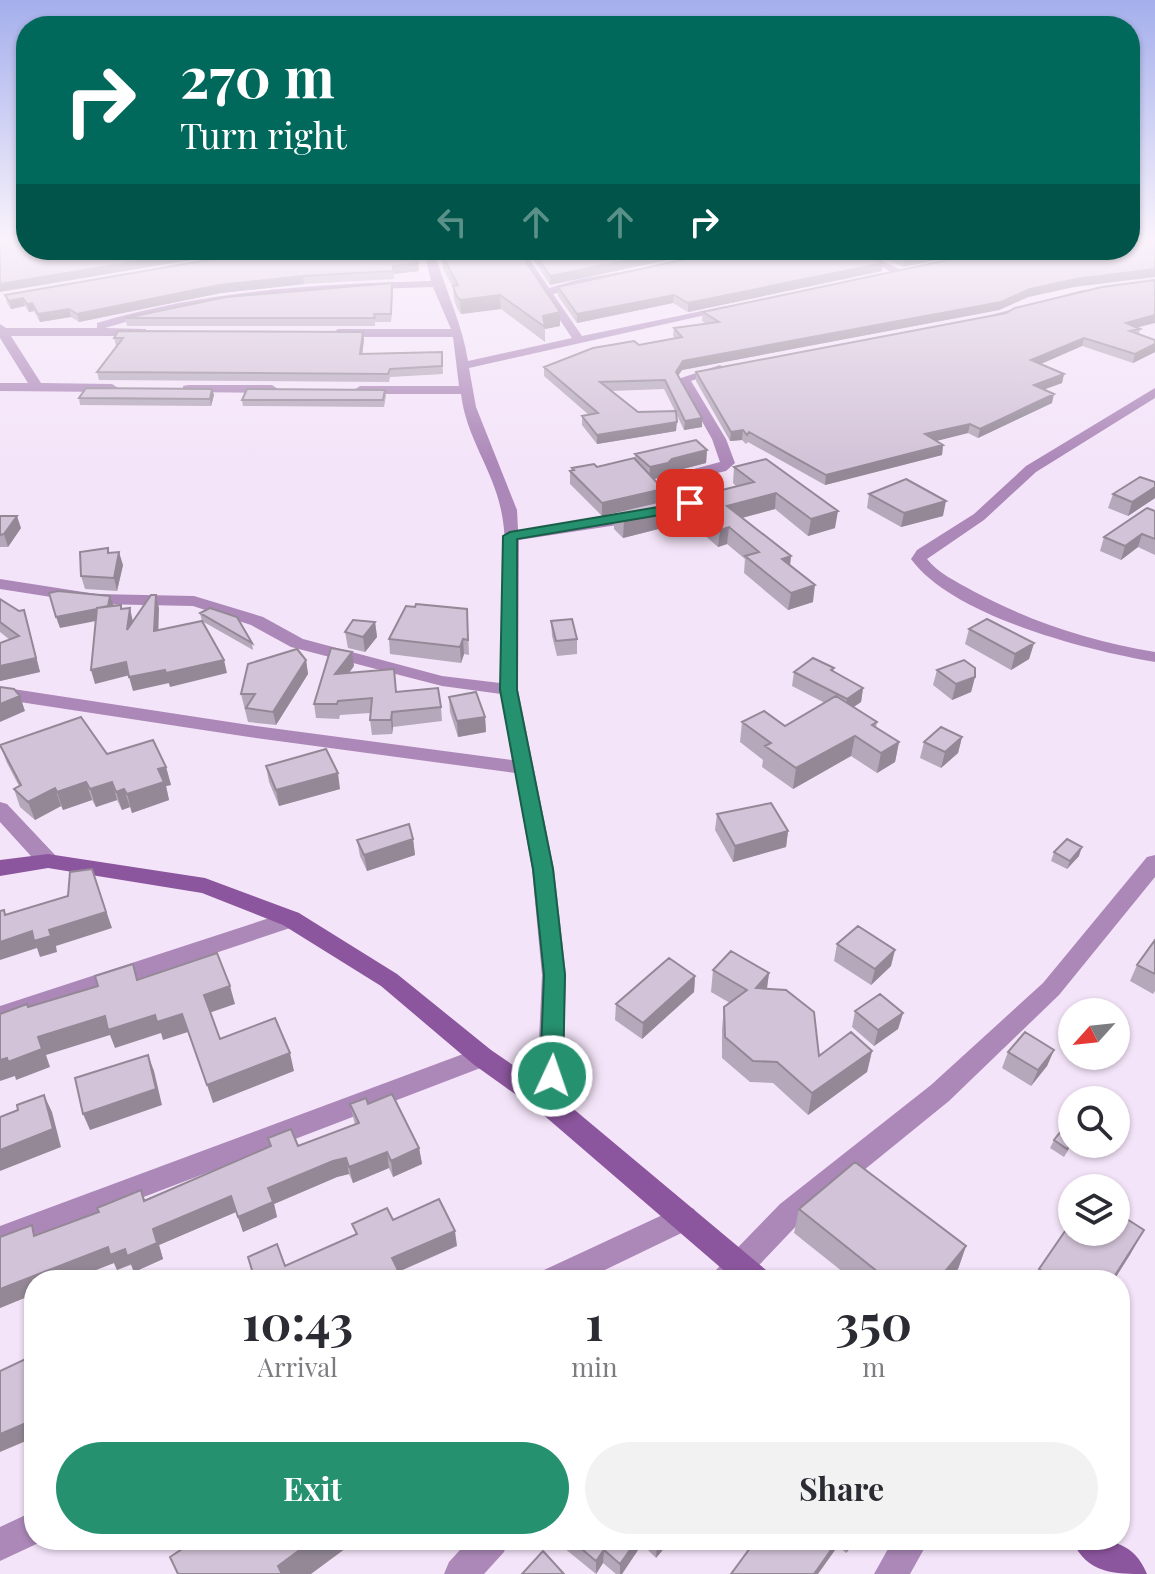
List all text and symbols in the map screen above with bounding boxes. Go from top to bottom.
text: 270 m [180,38,335,113]
icon: right [48,48,152,152]
text: Turn right [180,110,347,158]
icon: left [430,200,474,244]
icon: ahead [514,200,558,244]
icon: ahead [598,200,642,244]
icon: right [682,200,726,244]
pin [656,469,724,537]
icon: arrive [668,481,712,525]
north arrow [1058,998,1130,1070]
map controls [1058,998,1130,1246]
position arrow [510,1034,594,1118]
button: search [1058,1086,1130,1158]
button: layers [1058,1174,1130,1246]
text: 10:43 [242,1289,353,1353]
text: 1 [585,1289,604,1353]
text: 350 [836,1289,912,1353]
text: Arrival [258,1349,338,1384]
text: min [571,1349,618,1384]
text: m [862,1349,885,1384]
button: Exit [56,1442,569,1534]
button: Share [585,1442,1098,1534]

